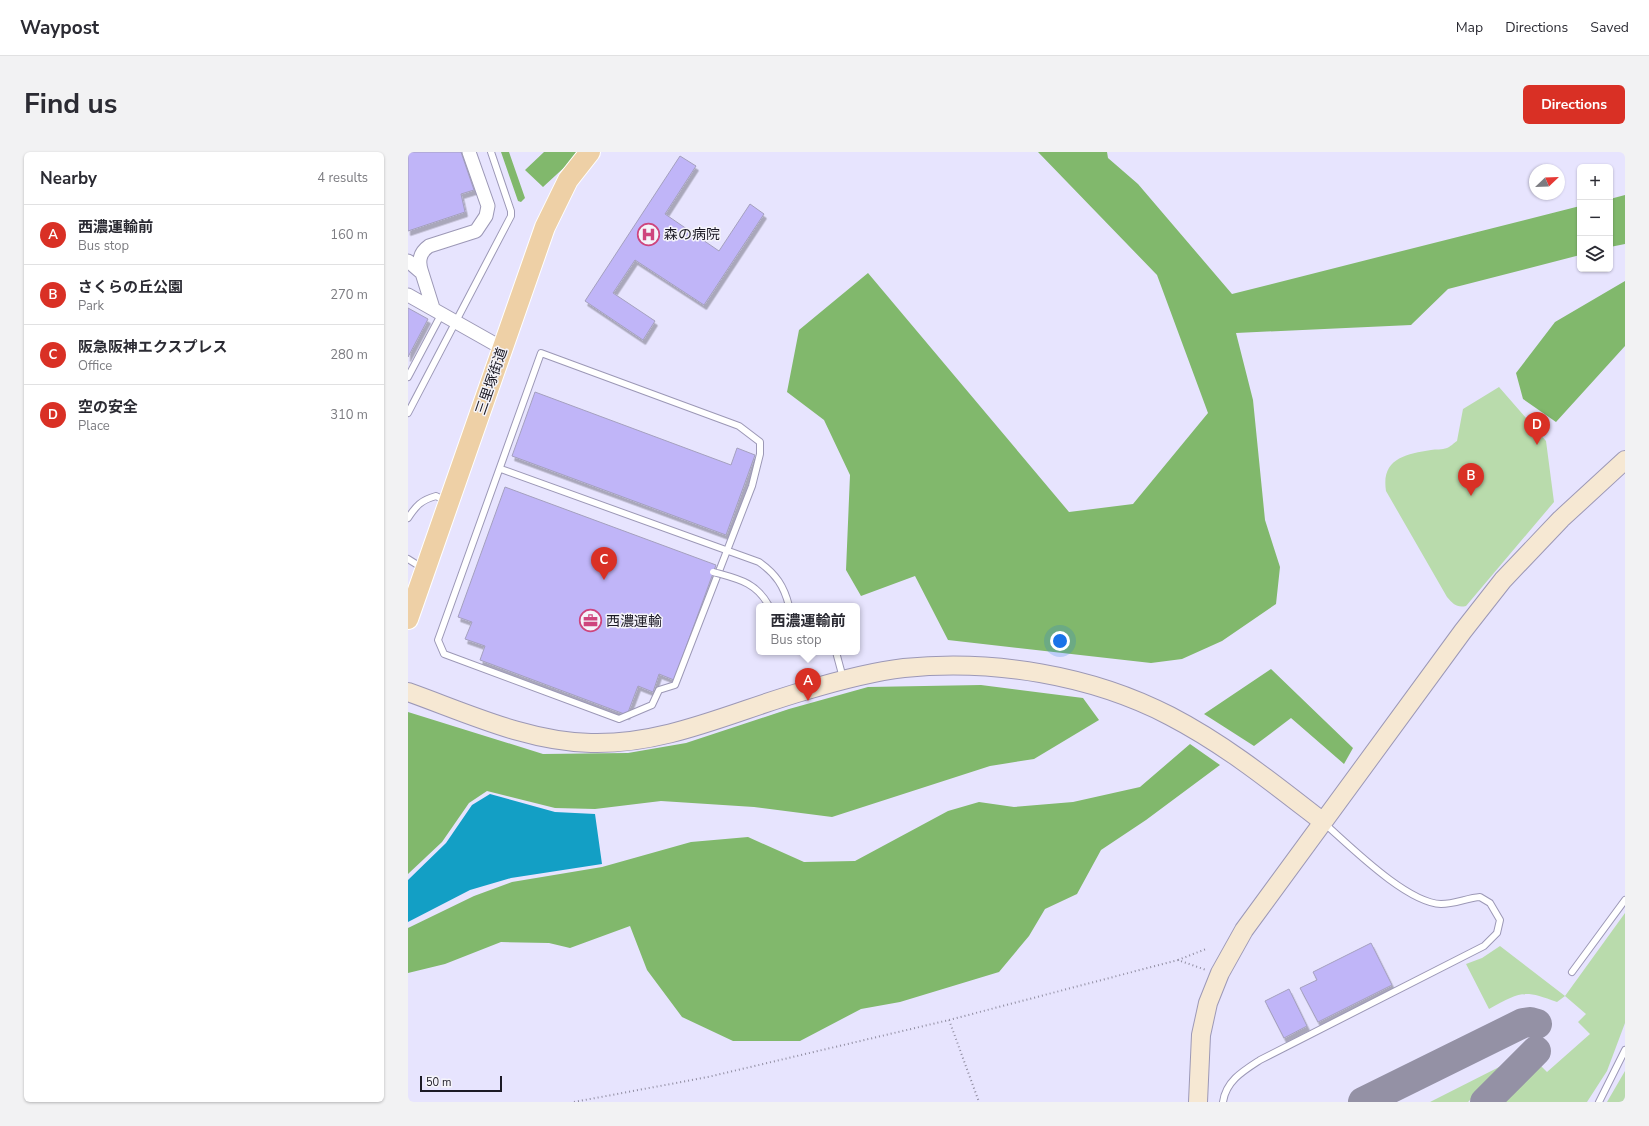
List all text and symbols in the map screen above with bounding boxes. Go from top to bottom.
text: Waypost [20,15,99,41]
text: Map [1456,18,1483,37]
text: Directions [1505,18,1568,37]
text: Saved [1590,18,1629,37]
text: Find us [24,85,118,123]
button: Directions [1523,85,1625,124]
north arrow [1529,164,1565,200]
map controls [1577,164,1613,272]
button: + [1577,164,1613,200]
text: Nearby [40,167,97,190]
text: 4 results [317,169,368,187]
button: − [1577,200,1613,236]
text: 西濃運輸前 [78,217,153,237]
hospital icon: 森の病院 [636,221,662,247]
place label: 森の病院 [664,225,720,244]
text: A [48,226,58,244]
text: 160 m [330,226,368,244]
button: layers [1577,236,1613,272]
text: Bus stop [78,237,129,255]
text: さくらの丘公園 [78,277,183,297]
text: B [49,286,57,304]
text: 270 m [330,286,368,304]
text: Park [78,297,104,315]
text: 阪急阪神エクスプレス [78,337,228,357]
street label: 三里塚街道 [471,345,512,417]
text: C [49,346,57,364]
text: 280 m [330,346,368,364]
text: Office [78,357,112,375]
text: 空の安全 [78,397,138,417]
text: D [48,406,58,424]
text: 310 m [330,406,368,424]
pin: D [1524,412,1550,445]
text: Place [78,417,110,435]
pin: B [1458,463,1484,496]
pin: C [591,547,617,580]
popup [756,603,860,655]
office icon: 西濃運輸 [577,608,603,634]
text: 西濃運輸前 [770,611,846,631]
place label: 西濃運輸 [606,612,662,631]
text: Bus stop [770,631,822,649]
your location [1050,631,1070,651]
pin: A [795,668,821,701]
scale bar [420,1074,502,1093]
text: 50 m [426,1075,451,1090]

